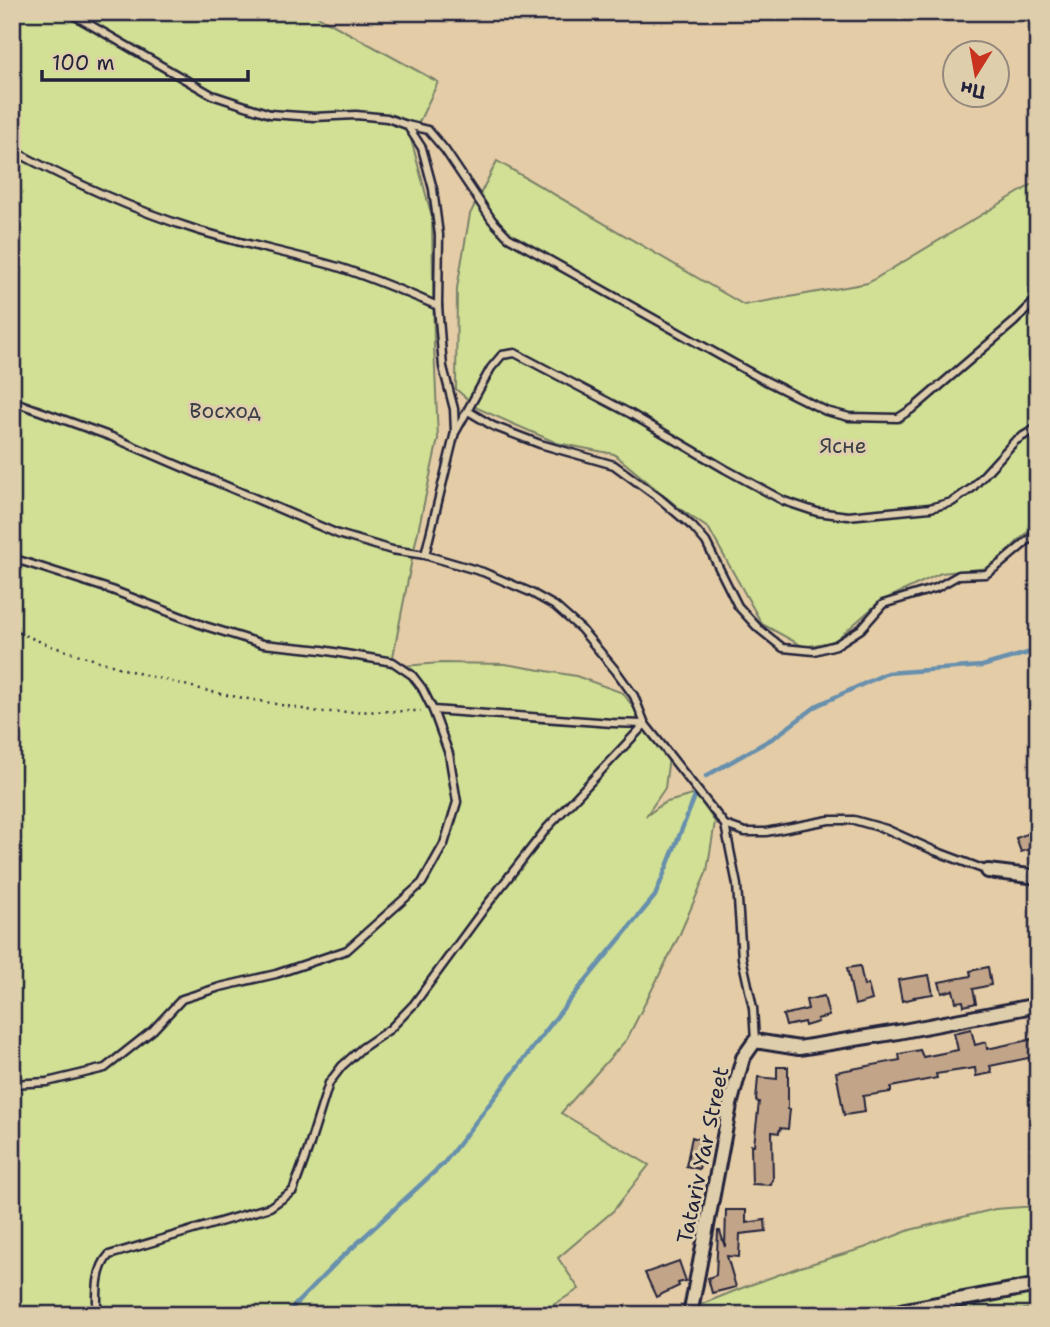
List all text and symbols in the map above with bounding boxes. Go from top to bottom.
scale bar [42,38,248,82]
north arrow [942,38,1012,108]
text: 100 m [52,49,115,77]
text: Пн [958,76,988,105]
park label: Восход [189,397,261,425]
park label: Ясне [819,432,867,460]
street label: Tatariv Yar Street [671,1064,735,1246]

